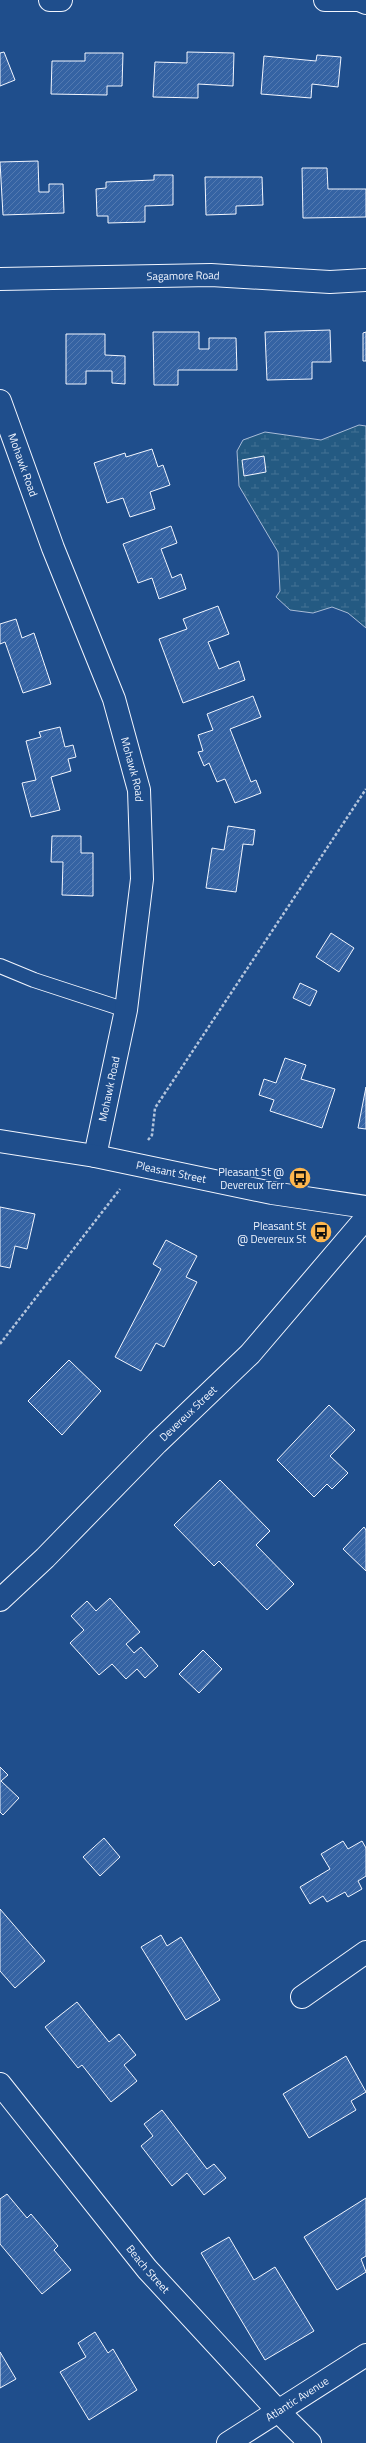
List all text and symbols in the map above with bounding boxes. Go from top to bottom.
street label: Sagamore Road [146,267,220,284]
street label: Mohawk Road [4,431,42,499]
street label: Mohawk Road [117,735,147,802]
street label: Mohawk Road [94,1055,124,1123]
street label: Pleasant Street [135,1157,208,1187]
place label: Pleasant St @ Devereux Terr [218,1164,284,1193]
bus stop icon: Pleasant St @ Devereux Terr [287,1165,313,1191]
place label: Pleasant St @ Devereux St [237,1218,306,1247]
bus stop icon: Pleasant St @ Devereux St [308,1219,334,1245]
street label: Devereux Street [156,1382,220,1445]
street label: Beach Street [123,2241,174,2297]
street label: Atlantic Avenue [262,2373,332,2425]

